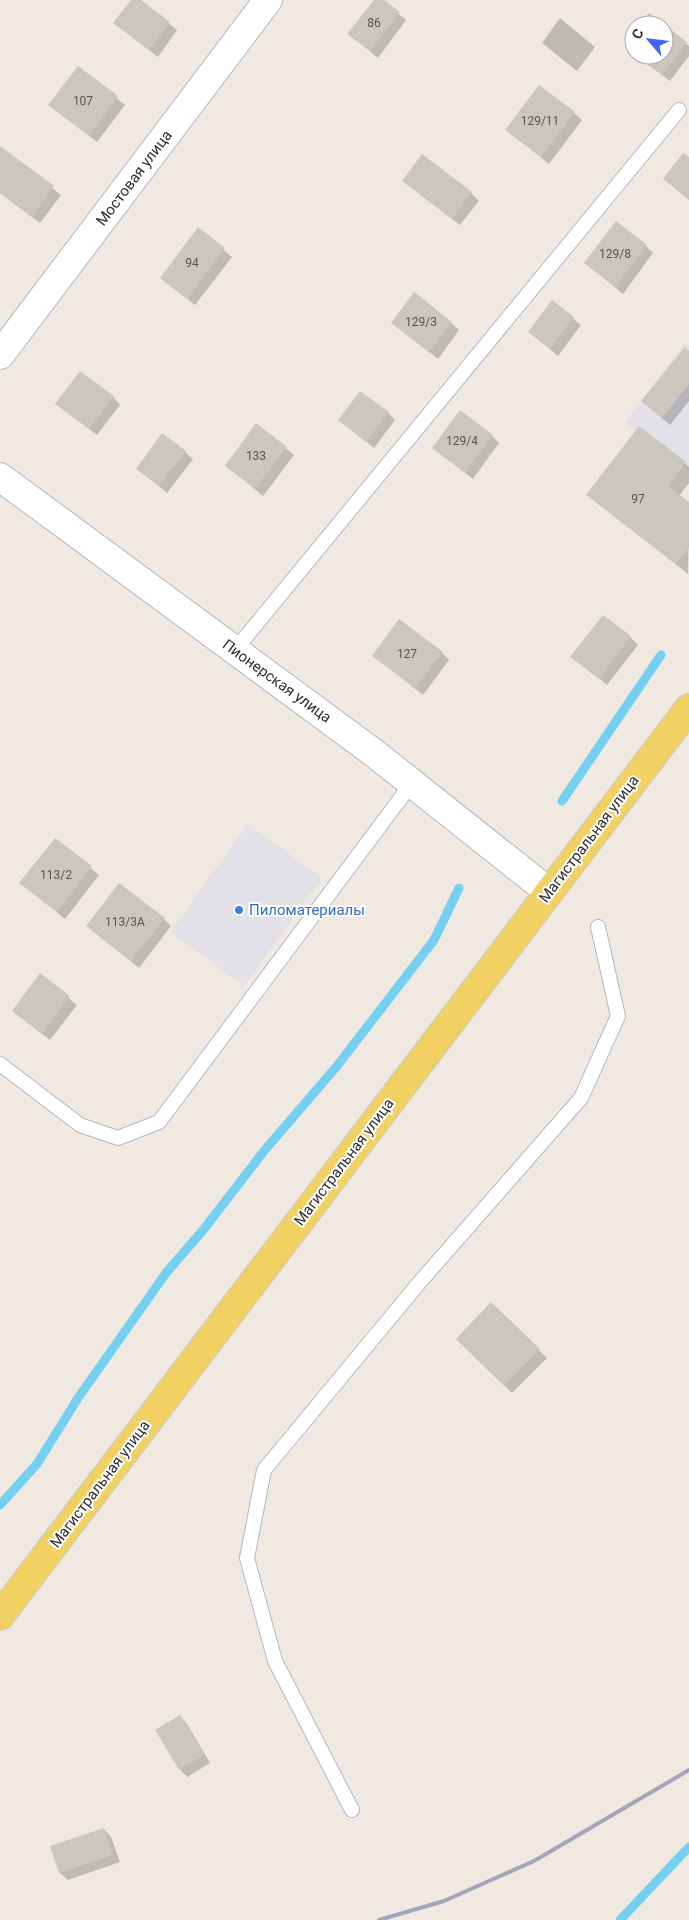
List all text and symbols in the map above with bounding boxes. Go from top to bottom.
north arrow [624,15,674,65]
house number: 86 [367,16,381,30]
text: С [628,26,647,42]
house number: 107 [73,94,93,108]
house number: 129/11 [521,114,559,128]
street label: Мостовая улица [92,127,176,229]
house number: 129/8 [599,247,631,261]
house number: 94 [185,256,199,270]
house number: 129/3 [405,315,437,329]
house number: 129/4 [446,434,478,448]
house number: 133 [246,449,266,463]
house number: 97 [631,492,645,506]
street label: Пионерская улица [219,635,335,727]
house number: 127 [397,647,417,661]
street label: Магистральная улица [535,772,643,906]
house number: 113/2 [40,868,72,882]
place label: Пиломатериалы [249,901,365,919]
marker: Пиломатериалы [233,904,245,916]
house number: 113/3А [105,915,145,929]
street label: Магистральная улица [290,1095,398,1229]
street label: Магистральная улица [46,1417,154,1551]

